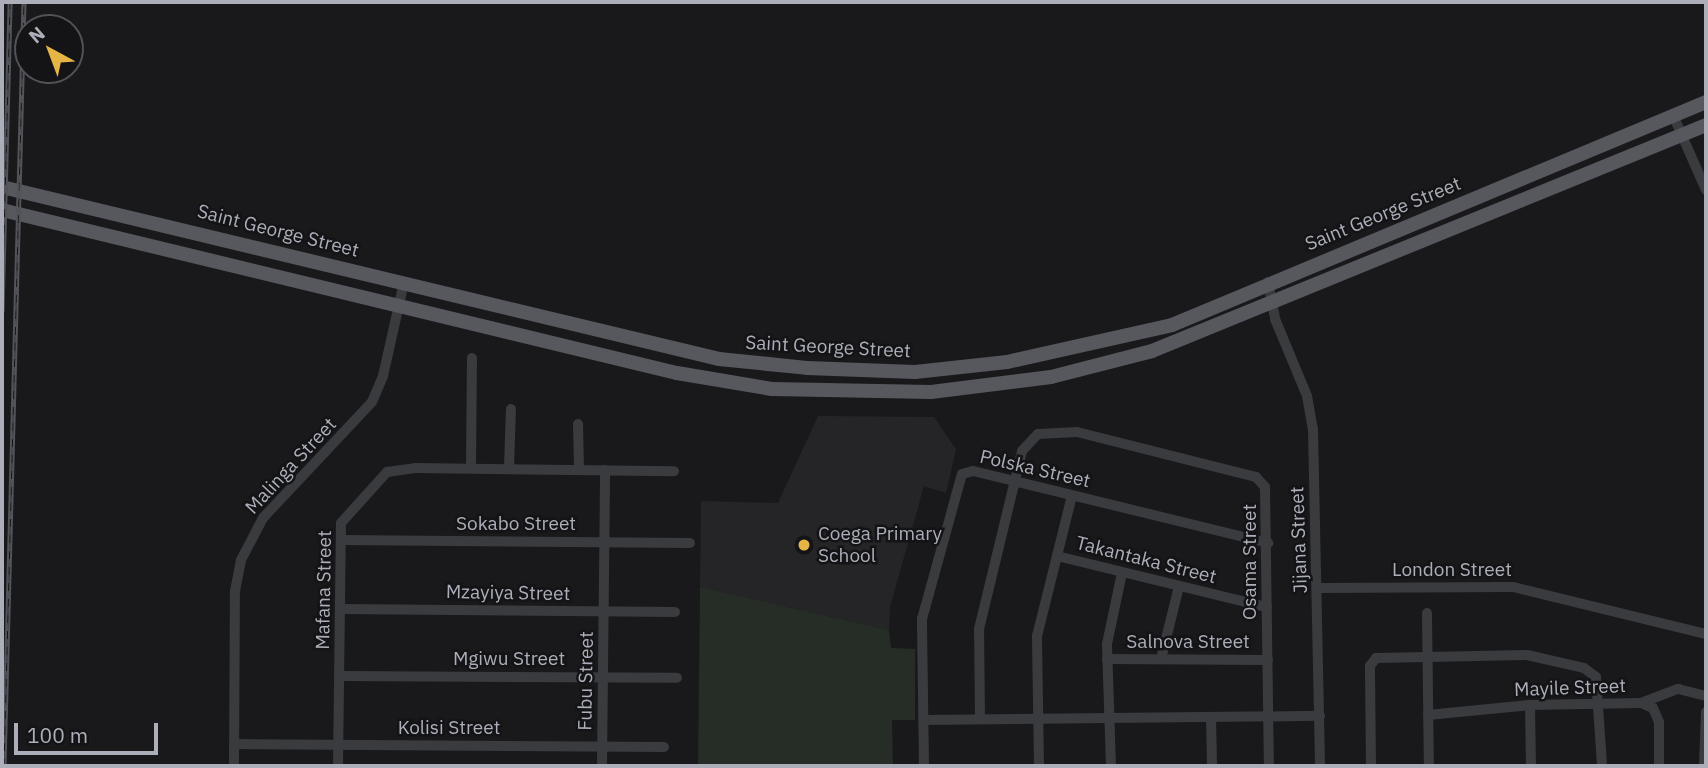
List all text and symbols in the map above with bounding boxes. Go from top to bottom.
north arrow [14,14,84,84]
text: N [23,21,50,48]
street label: Saint George Street [1302,172,1464,256]
street label: Saint George Street [195,200,361,262]
street label: Saint George Street [745,331,911,363]
street label: Malinga Street [241,413,341,519]
street label: Polska Street [977,445,1093,493]
street label: Jijana Street [1286,486,1312,594]
street label: Osama Street [1239,504,1261,620]
street label: Sokabo Street [456,513,576,535]
place label: Coega Primary School [818,523,942,567]
street label: Mafana Street [312,530,336,650]
street label: Takantaka Street [1073,532,1219,588]
marker: Coega Primary School [796,537,812,553]
street label: London Street [1392,559,1512,581]
street label: Mzayiya Street [446,581,570,605]
street label: Fubu Street [574,631,598,731]
street label: Salnova Street [1126,631,1250,653]
street label: Mgiwu Street [453,648,565,670]
street label: Mayile Street [1514,675,1626,701]
scale bar [18,708,161,752]
street label: Kolisi Street [398,717,500,739]
text: 100 m [27,721,88,749]

